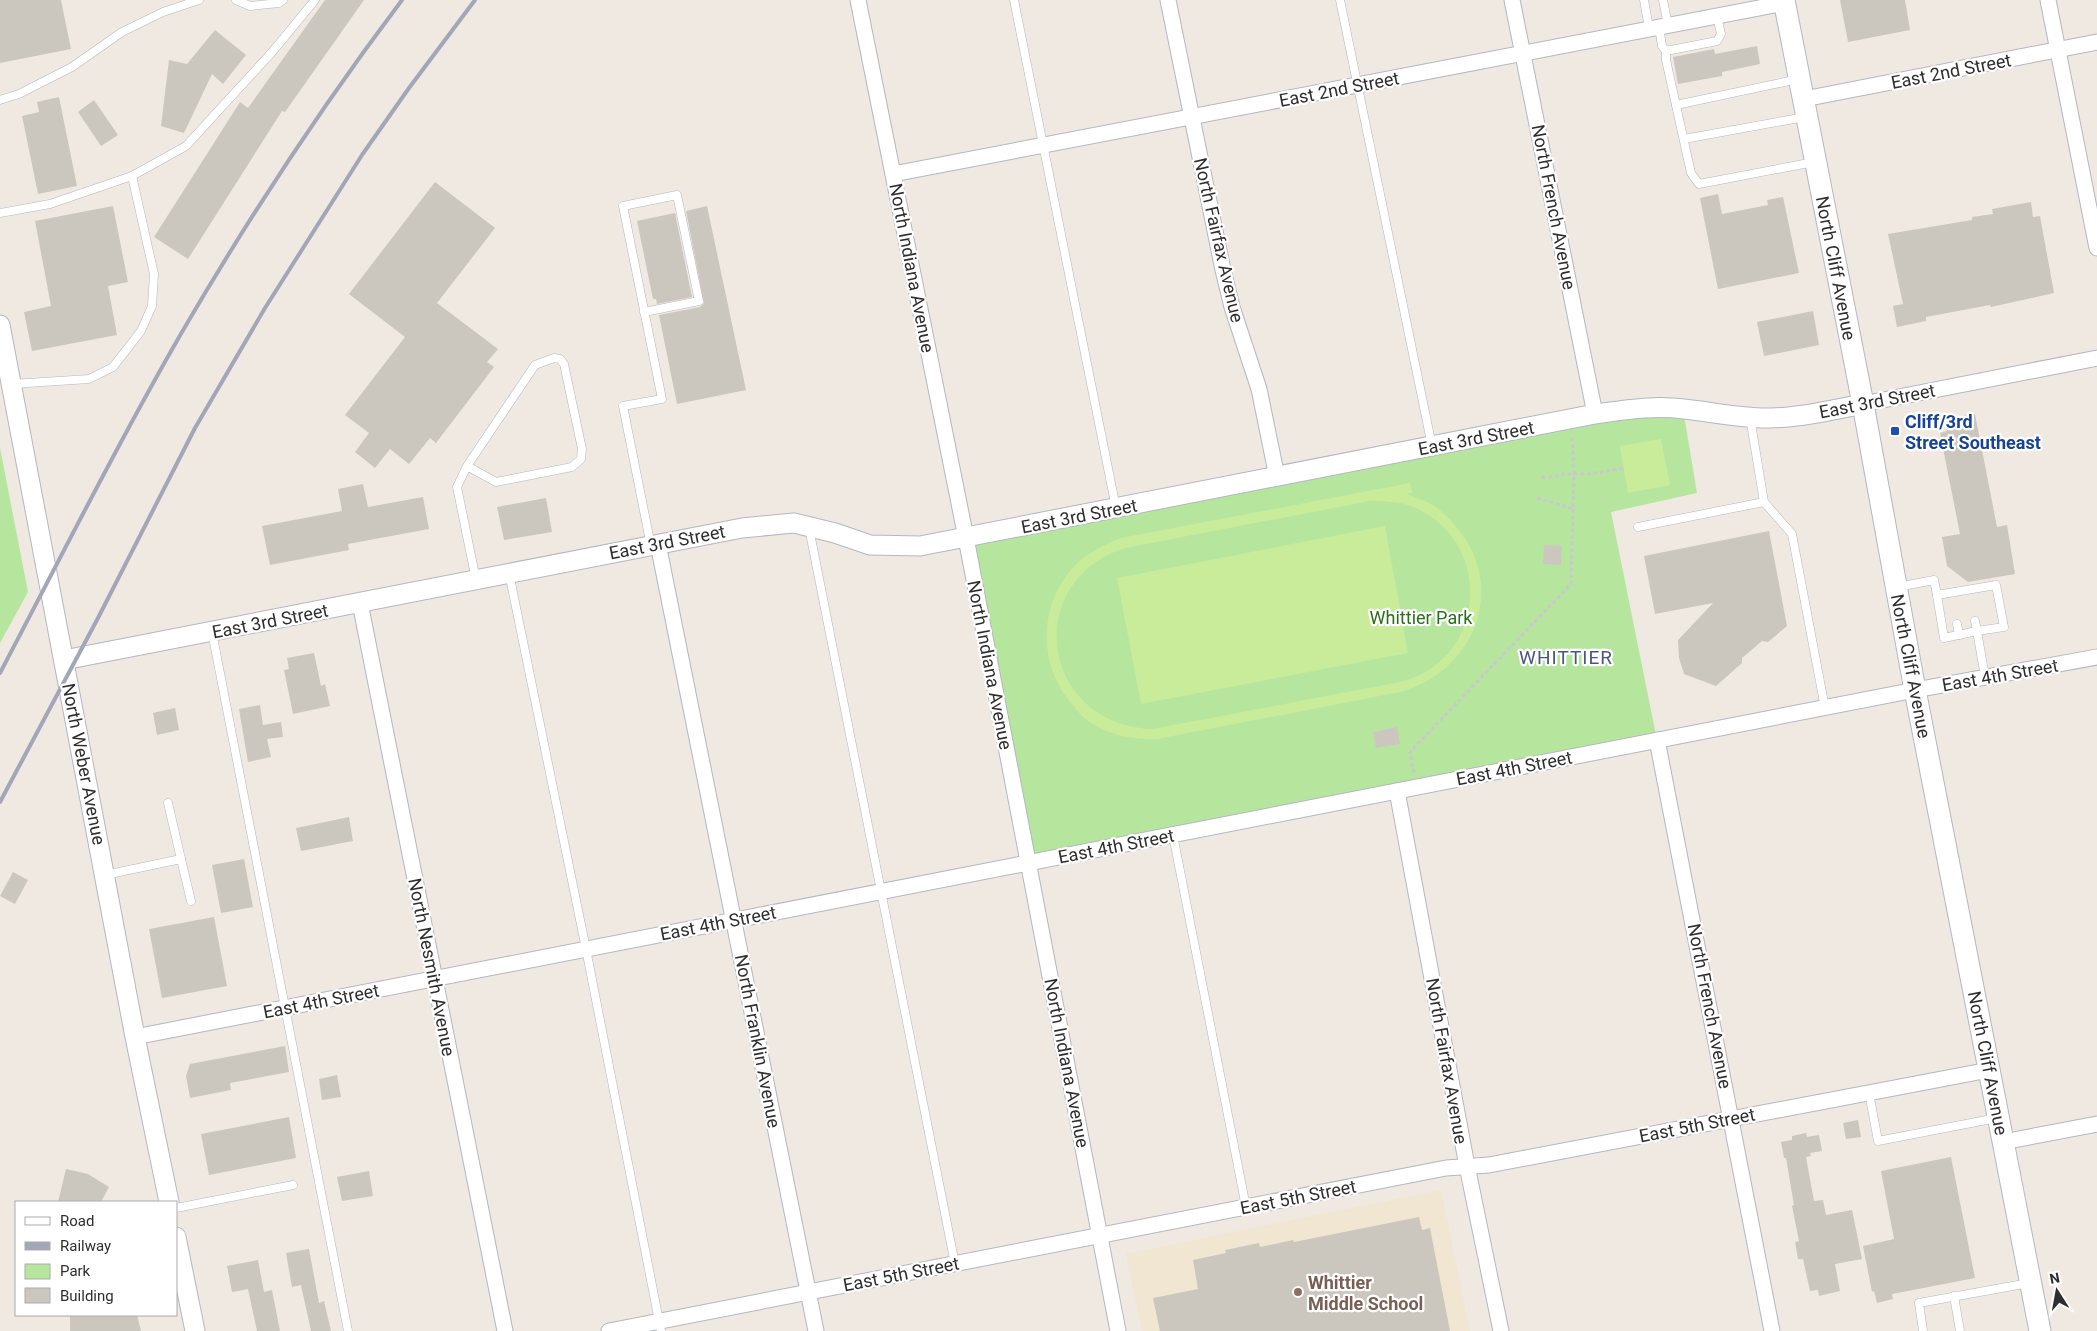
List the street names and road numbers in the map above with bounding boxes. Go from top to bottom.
street label: East 2nd Street [1889,49,2013,93]
street label: East 2nd Street [1277,67,1401,111]
street label: North French Avenue [1528,123,1580,291]
street label: North Fairfax Avenue [1190,156,1248,324]
street label: North Indiana Avenue [885,182,939,354]
street label: North Cliff Avenue [1812,194,1860,342]
street label: East 3rd Street [1817,379,1937,423]
street label: East 3rd Street [1416,416,1536,460]
street label: East 3rd Street [1019,494,1139,538]
street label: East 3rd Street [607,520,727,564]
street label: North Indiana Avenue [963,579,1017,751]
street label: North Cliff Avenue [1887,592,1935,740]
street label: East 3rd Street [210,599,330,643]
street label: East 4th Street [1940,654,2060,696]
street label: North Weber Avenue [58,681,110,847]
street label: East 4th Street [1454,746,1574,790]
street label: East 4th Street [1056,824,1176,868]
street label: North Nesmith Avenue [404,876,460,1058]
street label: East 4th Street [658,901,778,945]
street label: North French Avenue [1684,922,1736,1090]
street label: North Franklin Avenue [731,952,785,1130]
street label: North Fairfax Avenue [1422,976,1472,1146]
street label: North Indiana Avenue [1040,977,1094,1149]
street label: East 4th Street [261,979,381,1023]
street label: North Cliff Avenue [1964,989,2012,1137]
street label: East 5th Street [1637,1103,1757,1147]
street label: East 5th Street [1238,1175,1358,1219]
street label: East 5th Street [841,1252,961,1296]

